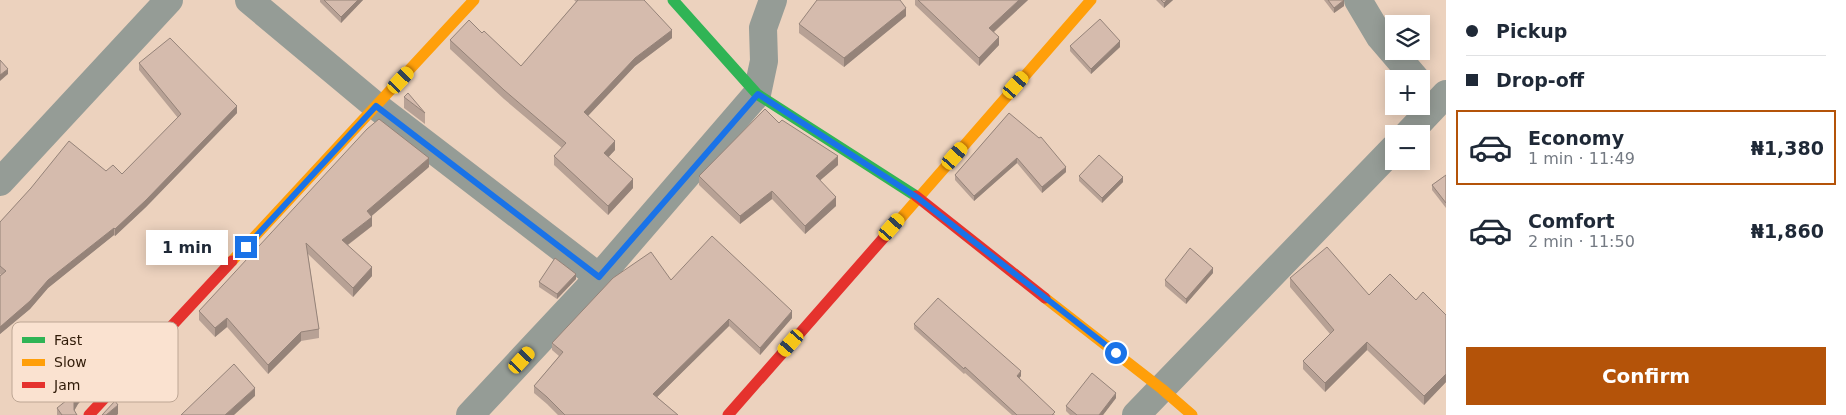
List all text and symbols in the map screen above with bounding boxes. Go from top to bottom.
map controls [1385,15,1430,170]
button: layers [1385,15,1430,60]
text: Pickup [1496,20,1567,42]
car [385,64,416,96]
car [1000,69,1031,101]
text: Drop-off [1496,69,1584,91]
button: + [1385,70,1430,115]
button: − [1385,125,1430,170]
icon: car [1468,125,1513,170]
text: Economy [1528,127,1624,149]
text: ₦1,380 [1751,137,1824,159]
car [939,140,970,172]
text: 1 min · 11:49 [1528,149,1635,168]
icon: car [1468,208,1513,253]
text: Comfort [1528,210,1615,232]
car [876,211,907,243]
text: ₦1,860 [1751,220,1824,242]
callout: 1 min [146,230,228,264]
text: 2 min · 11:50 [1528,232,1635,251]
route end [235,236,257,258]
text: 1 min [162,238,212,257]
legend [12,322,178,402]
car [775,327,806,359]
text: Fast [54,332,83,348]
route start [1105,342,1127,364]
car [506,344,537,376]
button: Confirm [1466,347,1826,405]
text: Slow [54,354,87,370]
text: Jam [53,377,80,393]

